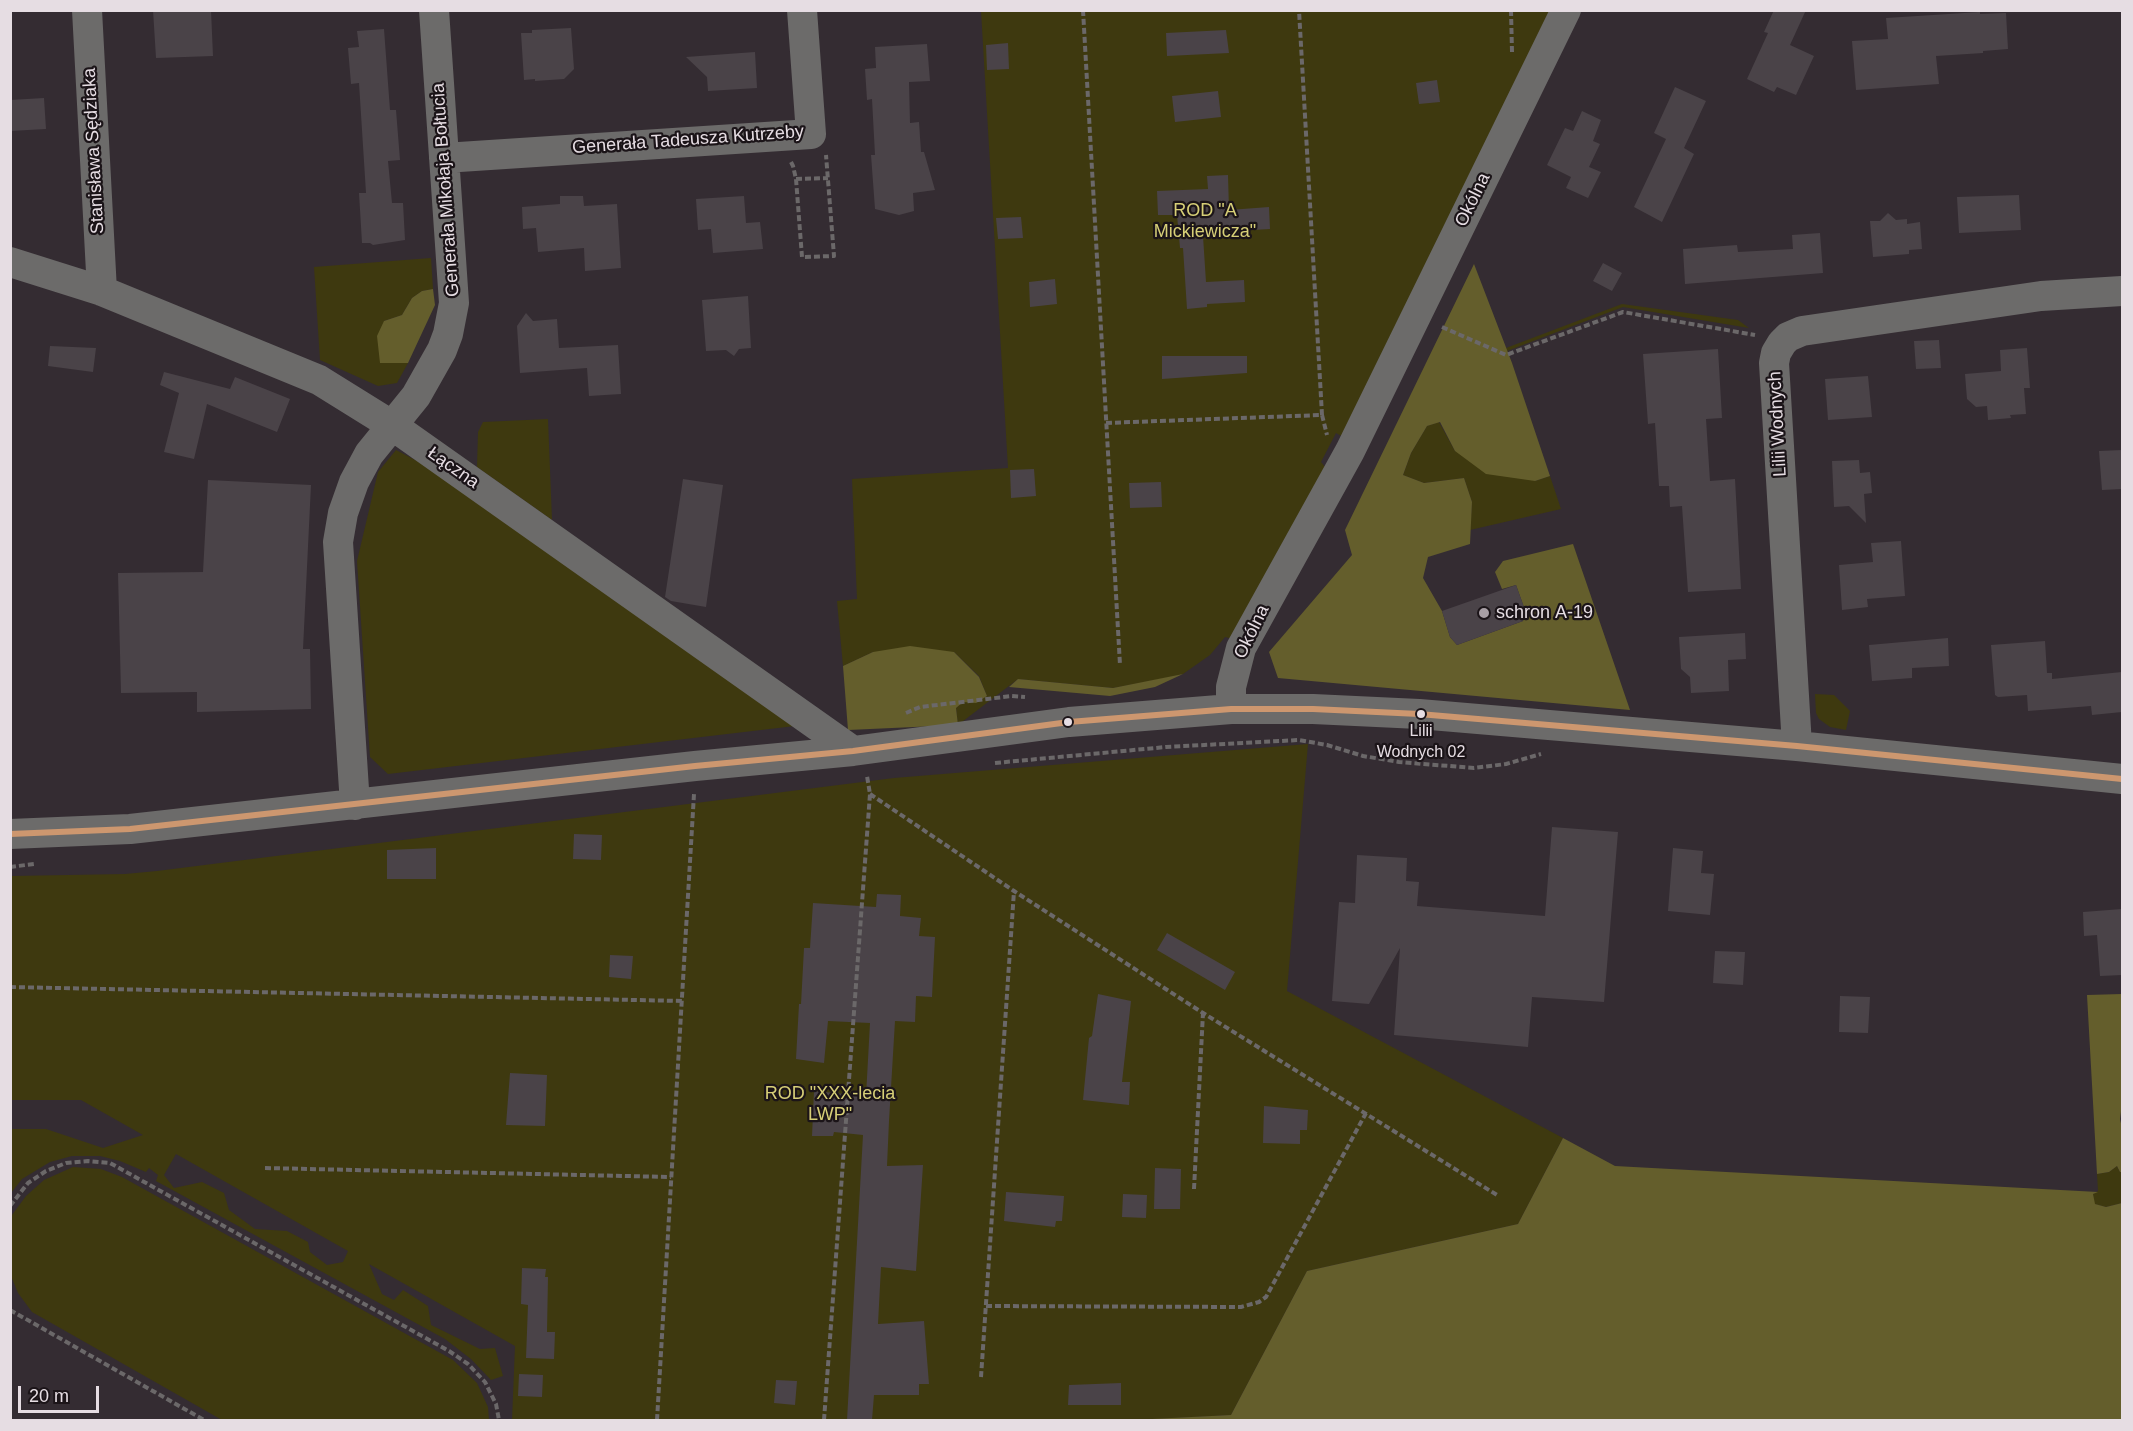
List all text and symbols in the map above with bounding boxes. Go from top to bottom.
street label: Stanisława Sędziaka [79,68,109,234]
street label: Generała Mikołaja Bołtucia [428,82,464,298]
street label: Generała Tadeusza Kutrzeby [571,121,805,159]
street label: Okólna [1451,170,1495,230]
park label: ROD "A Mickiewicza" [1154,200,1256,242]
street label: Lilii Wodnych [1764,371,1792,477]
street label: Łączna [423,443,483,493]
street label: Okólna [1230,602,1274,662]
place label: schron A-19 [1496,602,1593,624]
marker: schron A-19 [1477,606,1491,620]
marker: Lilii Wodnych 02 [1415,708,1427,720]
unlabelled marker [1062,716,1074,728]
place label: Lilii Wodnych 02 [1377,722,1465,760]
park label: ROD "XXX-lecia LWP" [765,1083,895,1126]
scale bar [21,1374,102,1412]
text: 20 m [29,1386,69,1406]

